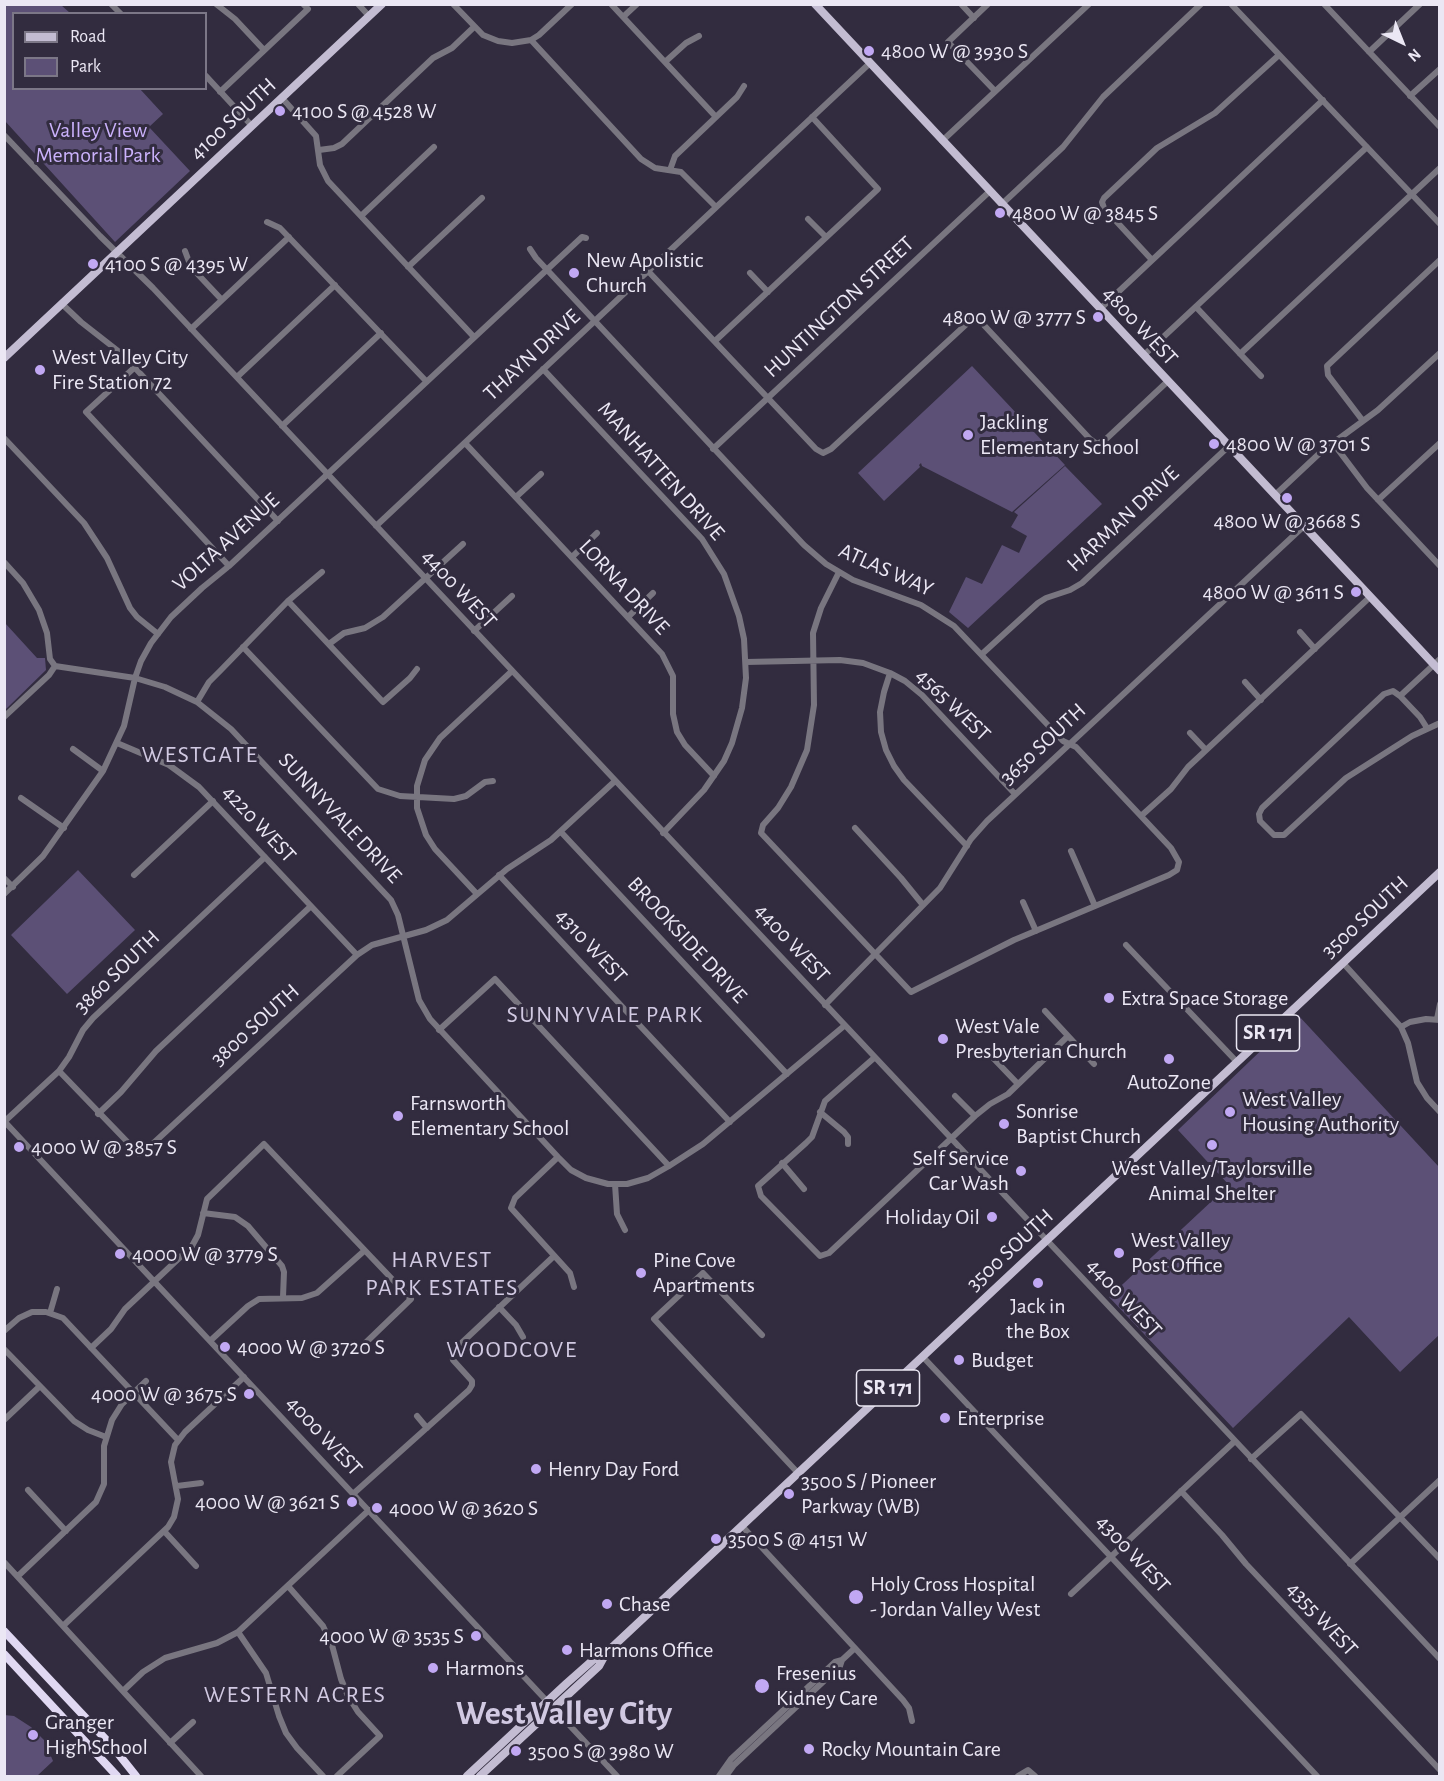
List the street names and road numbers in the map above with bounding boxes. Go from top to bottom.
street label: 4100 SOUTH [184,72,282,166]
street label: HUNTINGTON STREET [758,231,920,383]
street label: 4800 WEST [1097,281,1183,371]
street label: THAYN DRIVE [478,304,586,406]
street label: MANHATTEN DRIVE [592,396,730,546]
street label: HARMAN DRIVE [1061,460,1185,578]
street label: VOLTA AVENUE [167,487,285,597]
street label: LORNA DRIVE [573,534,675,640]
street label: ATLAS WAY [835,537,937,603]
street label: 4400 WEST [416,544,502,634]
street label: 4565 WEST [910,663,996,747]
street label: 3650 SOUTH [995,698,1091,790]
street label: SUNNYVALE DRIVE [273,747,407,889]
street label: 4220 WEST [216,780,302,868]
street label: 3500 SOUTH [1316,870,1414,964]
street label: BROOKSIDE DRIVE [622,871,752,1009]
street label: 4400 WEST [749,898,835,988]
street label: 4310 WEST [549,903,633,989]
street label: 3860 SOUTH [69,925,165,1019]
street label: 3800 SOUTH [205,978,305,1072]
road number: SR 171 [1236,1015,1300,1051]
street label: 3500 SOUTH [961,1203,1059,1297]
street label: 4400 WEST [1081,1253,1167,1343]
road number: SR 171 [856,1370,920,1406]
street label: 4000 WEST [280,1390,368,1482]
street label: 4300 WEST [1090,1509,1176,1599]
street label: 4355 WEST [1281,1576,1363,1662]

